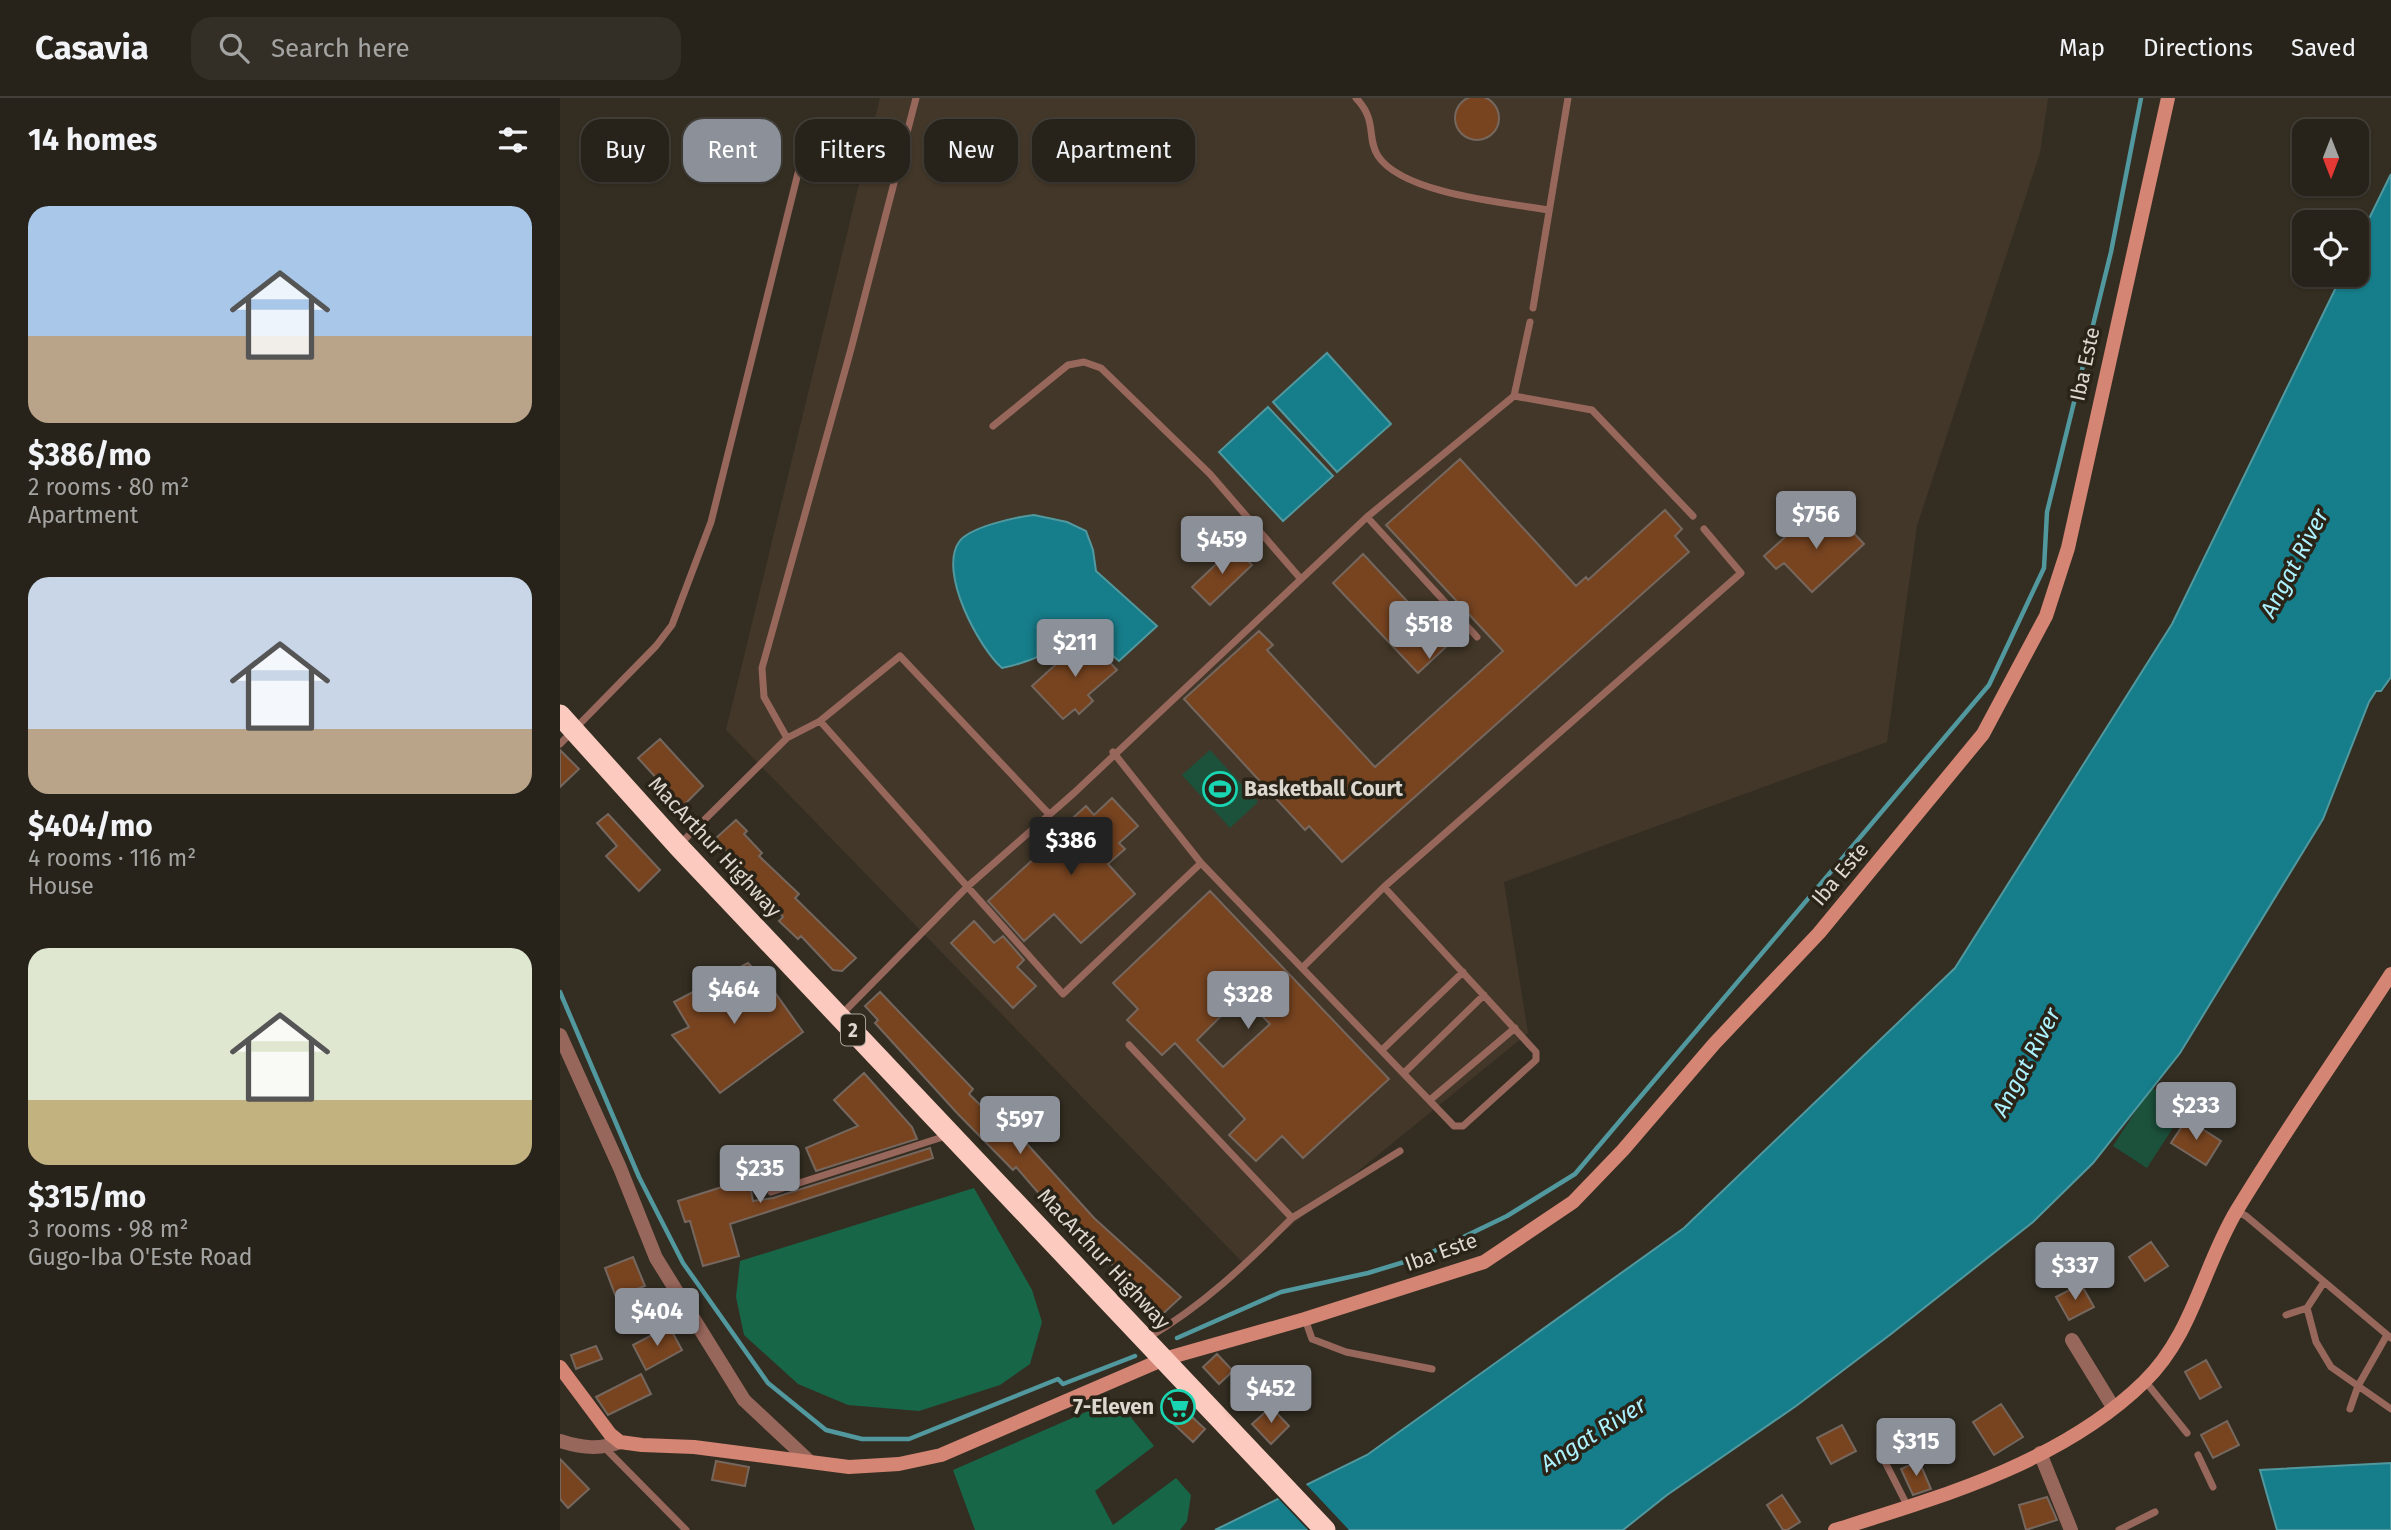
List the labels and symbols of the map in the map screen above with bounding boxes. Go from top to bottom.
north arrow [2292,119,2370,196]
street label: Iba Este [2064,325,2106,403]
pin: $756 [1775,491,1857,551]
water label: Angat River [2253,503,2335,623]
pin: $459 [1181,517,1263,576]
pin: $518 [1388,602,1470,661]
pin: $211 [1034,620,1116,679]
sports icon: Basketball Court [1201,770,1239,808]
street label: MacArthur Highway [643,771,787,923]
place label: Basketball Court [1244,776,1404,802]
pin: $386 [1030,818,1112,877]
street label: Iba Este [1806,837,1874,911]
pin: $464 [693,967,775,1026]
pin: $328 [1207,972,1289,1031]
water label: Angat River [1985,1002,2067,1122]
road number: 2 [841,1014,865,1046]
pin: $233 [2155,1082,2237,1142]
pin: $597 [979,1096,1061,1156]
pin: $235 [719,1146,801,1205]
street label: MacArthur Highway [1032,1183,1176,1335]
street label: Iba Este [1401,1227,1481,1277]
pin: $337 [2034,1242,2116,1302]
pin: $404 [616,1288,698,1348]
pin: $452 [1230,1366,1312,1425]
supermarket icon: 7-Eleven [1159,1388,1197,1426]
water label: Angat River [1534,1390,1652,1478]
place label: 7-Eleven [1073,1394,1154,1420]
pin: $315 [1875,1418,1957,1478]

